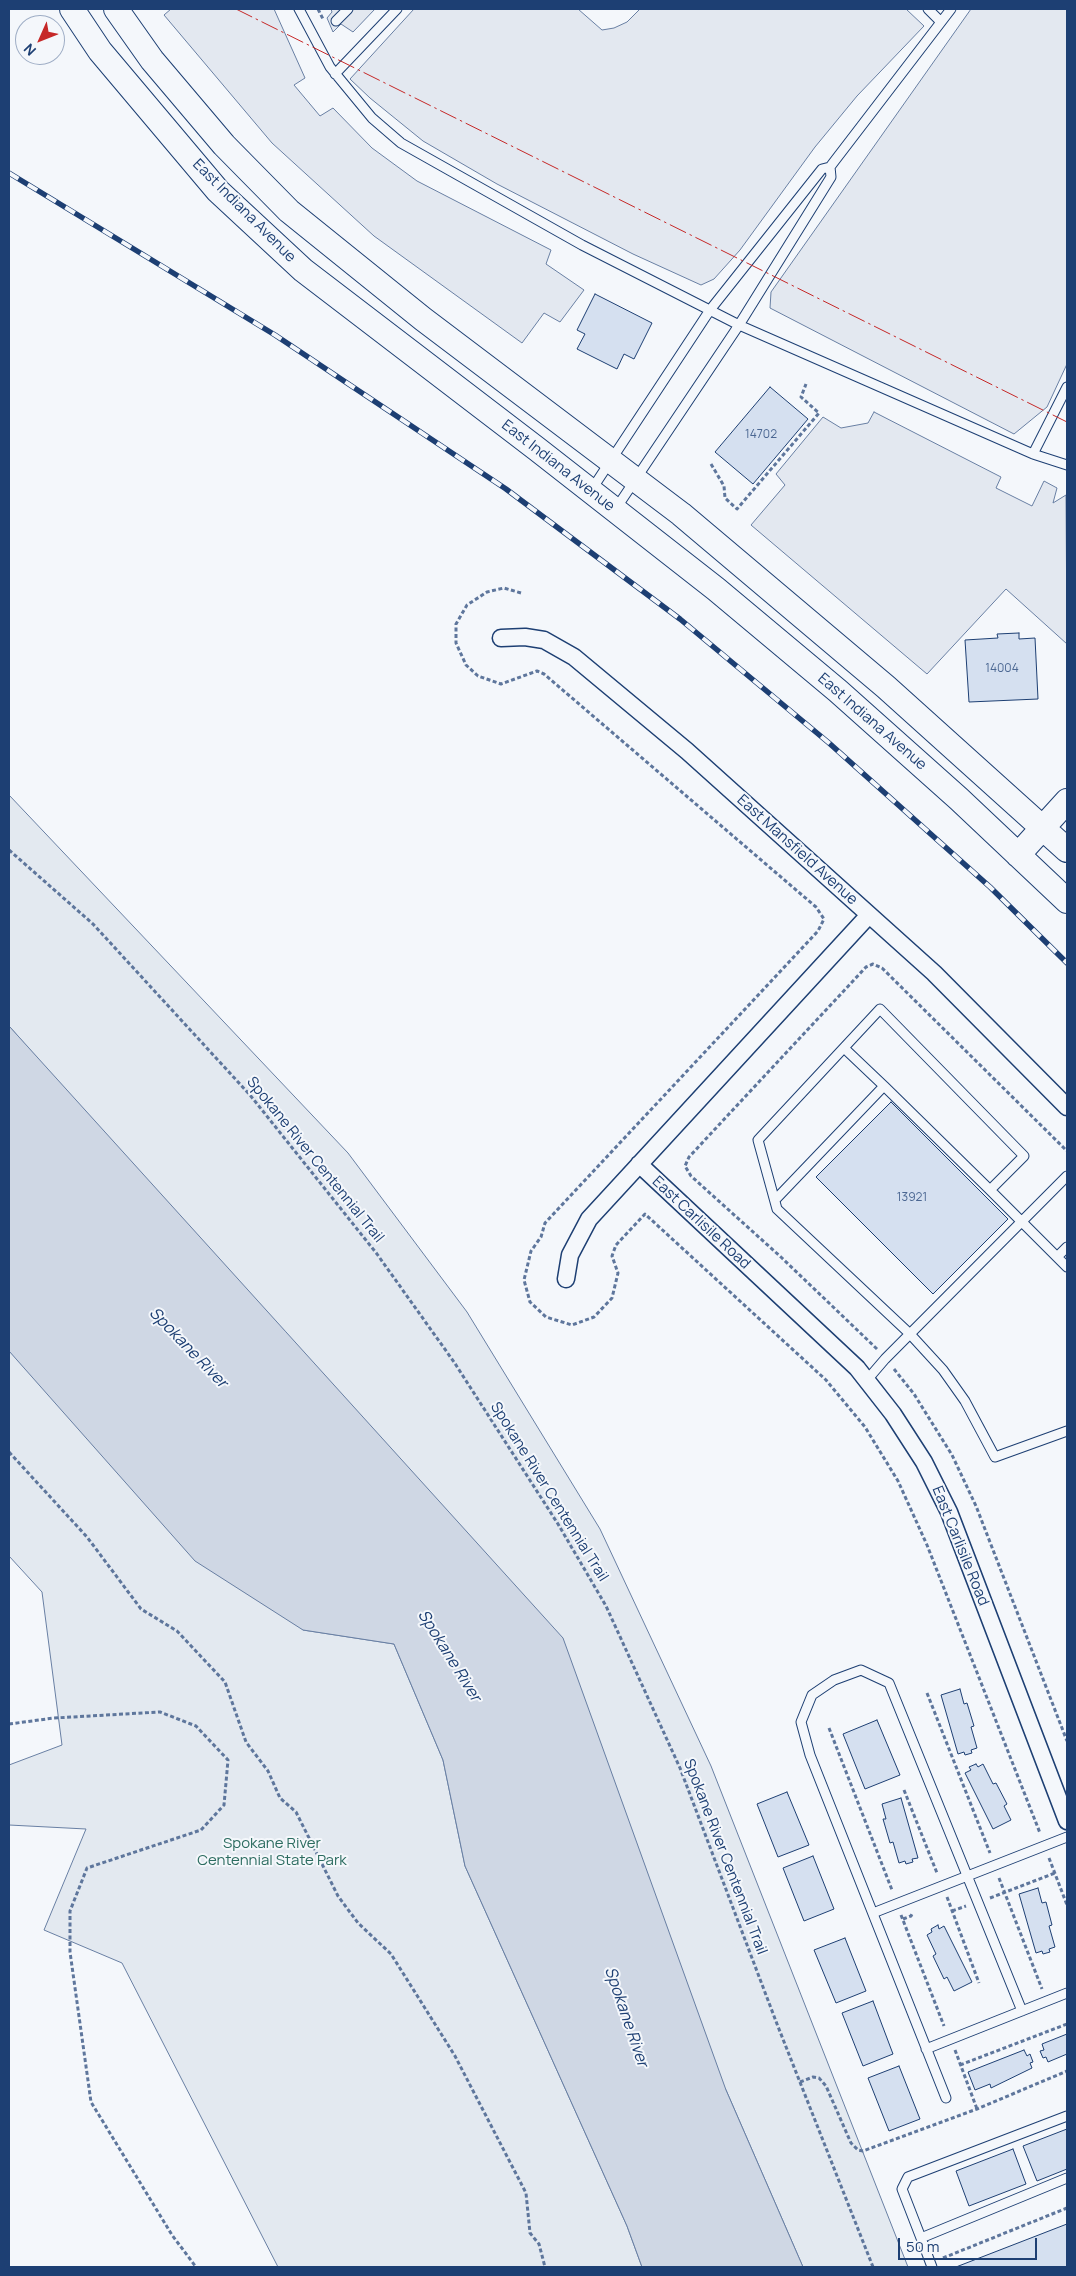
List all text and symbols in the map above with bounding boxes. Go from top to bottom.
north arrow [15,15,65,65]
text: N [19,40,40,60]
street label: East Indiana Avenue [189,156,299,266]
street label: East Indiana Avenue [498,416,618,516]
house number: 14702 [745,428,777,442]
house number: 14004 [985,662,1019,676]
street label: East Indiana Avenue [814,670,930,774]
street label: East Mansfield Avenue [733,791,861,909]
street label: Spokane River Centennial Trail [243,1073,387,1247]
street label: East Carlisile Road [648,1173,754,1273]
house number: 13921 [897,1191,927,1205]
water label: Spokane River [145,1304,231,1392]
street label: Spokane River Centennial Trail [486,1399,612,1585]
street label: East Carlisile Road [928,1484,992,1608]
water label: Spokane River [413,1607,485,1705]
street label: Spokane River Centennial Trail [679,1757,771,1957]
park label: Spokane River Centennial State Park [197,1835,347,1870]
water label: Spokane River [600,1965,652,2069]
scale bar [901,2228,1040,2260]
text: 50 m [906,2236,940,2257]

